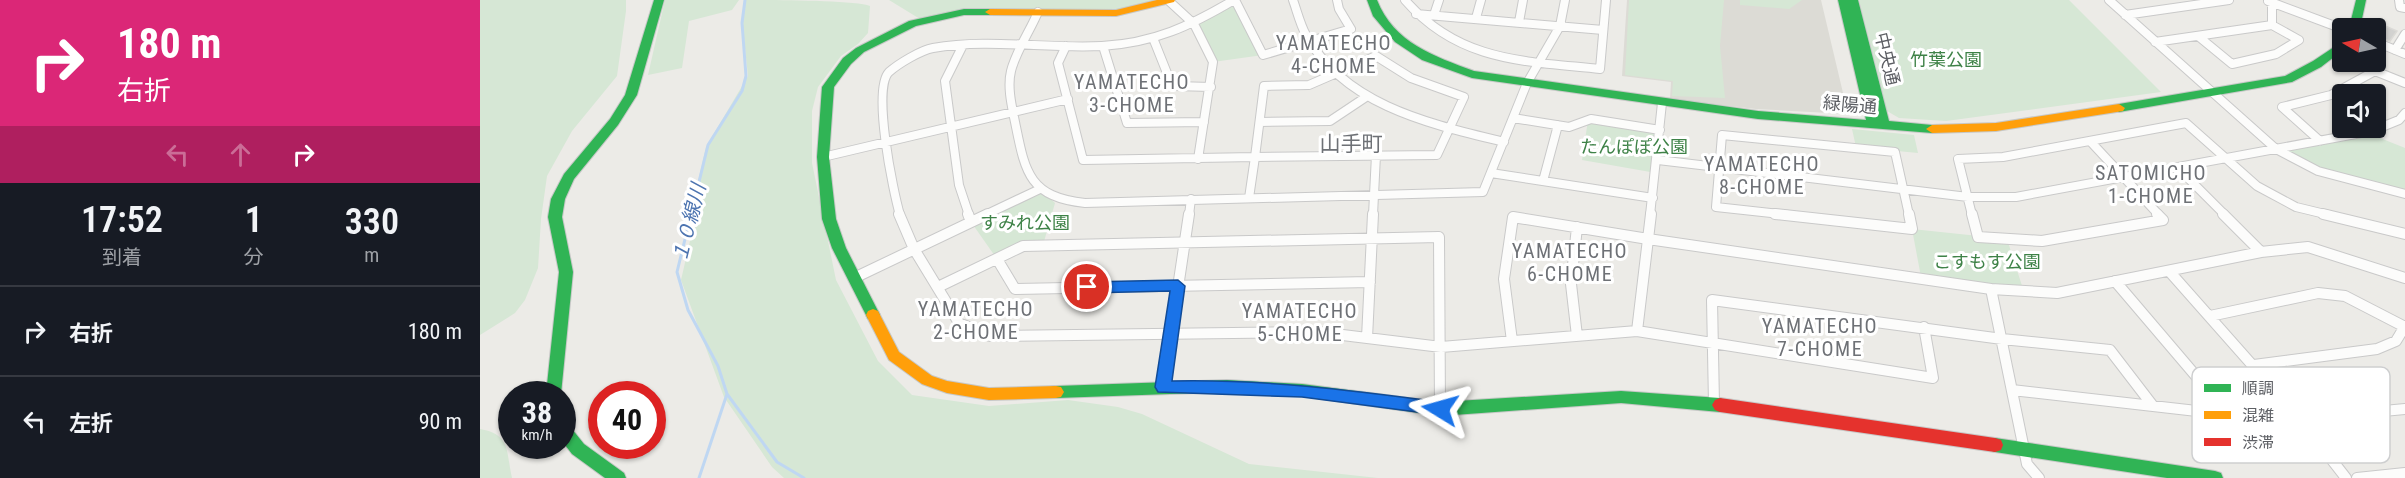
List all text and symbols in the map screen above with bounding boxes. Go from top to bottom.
north arrow [2332,18,2386,72]
map controls [2332,18,2386,138]
text: 180 m [117,19,222,68]
icon: right [18,24,96,102]
street label: 中央通 [1871,30,1904,88]
district label: YAMATECHO 4-CHOME [1276,31,1392,78]
park label: 竹葉公園 [1910,49,1982,70]
district label: YAMATECHO 3-CHOME [1074,70,1190,117]
text: 右折 [117,75,171,107]
button: sound [2332,84,2386,138]
street label: 緑陽通 [1822,92,1878,117]
district label: 山手町 [1320,132,1383,156]
park label: たんぽぽ公園 [1580,136,1688,157]
icon: left [161,138,194,171]
icon: ahead [224,138,257,171]
icon: right [287,138,320,171]
district label: YAMATECHO 8-CHOME [1704,152,1820,199]
district label: SATOMICHO 1-CHOME [2095,161,2207,208]
water label: １０線川 [668,179,711,265]
text: 17:52 [81,199,163,241]
text: 1 [245,199,263,241]
text: 330 [345,201,399,243]
park label: すみれ公園 [980,212,1070,233]
district label: YAMATECHO 6-CHOME [1512,239,1628,286]
text: m [364,243,379,267]
text: 到着 [102,245,142,269]
text: 分 [244,245,264,269]
park label: こすもす公園 [1933,251,2041,272]
pin [1061,261,1112,312]
icon: arrive [1070,270,1103,303]
district label: YAMATECHO 2-CHOME [918,297,1034,344]
district label: YAMATECHO 5-CHOME [1242,299,1358,346]
district label: YAMATECHO 7-CHOME [1762,314,1878,361]
icon: right [18,315,51,348]
text: 180 m [408,319,462,344]
text: 右折 [69,321,113,346]
legend [2192,367,2390,463]
position arrow [1408,377,1472,441]
text: 順調 [2242,379,2274,398]
speed limit sign: 40 [588,381,666,459]
text: 38 [522,395,552,430]
icon: left [18,405,51,438]
text: 混雑 [2242,406,2274,425]
text: 90 m [419,409,462,434]
text: 左折 [69,411,113,436]
text: km/h [522,426,552,444]
text: 渋滞 [2242,433,2274,452]

